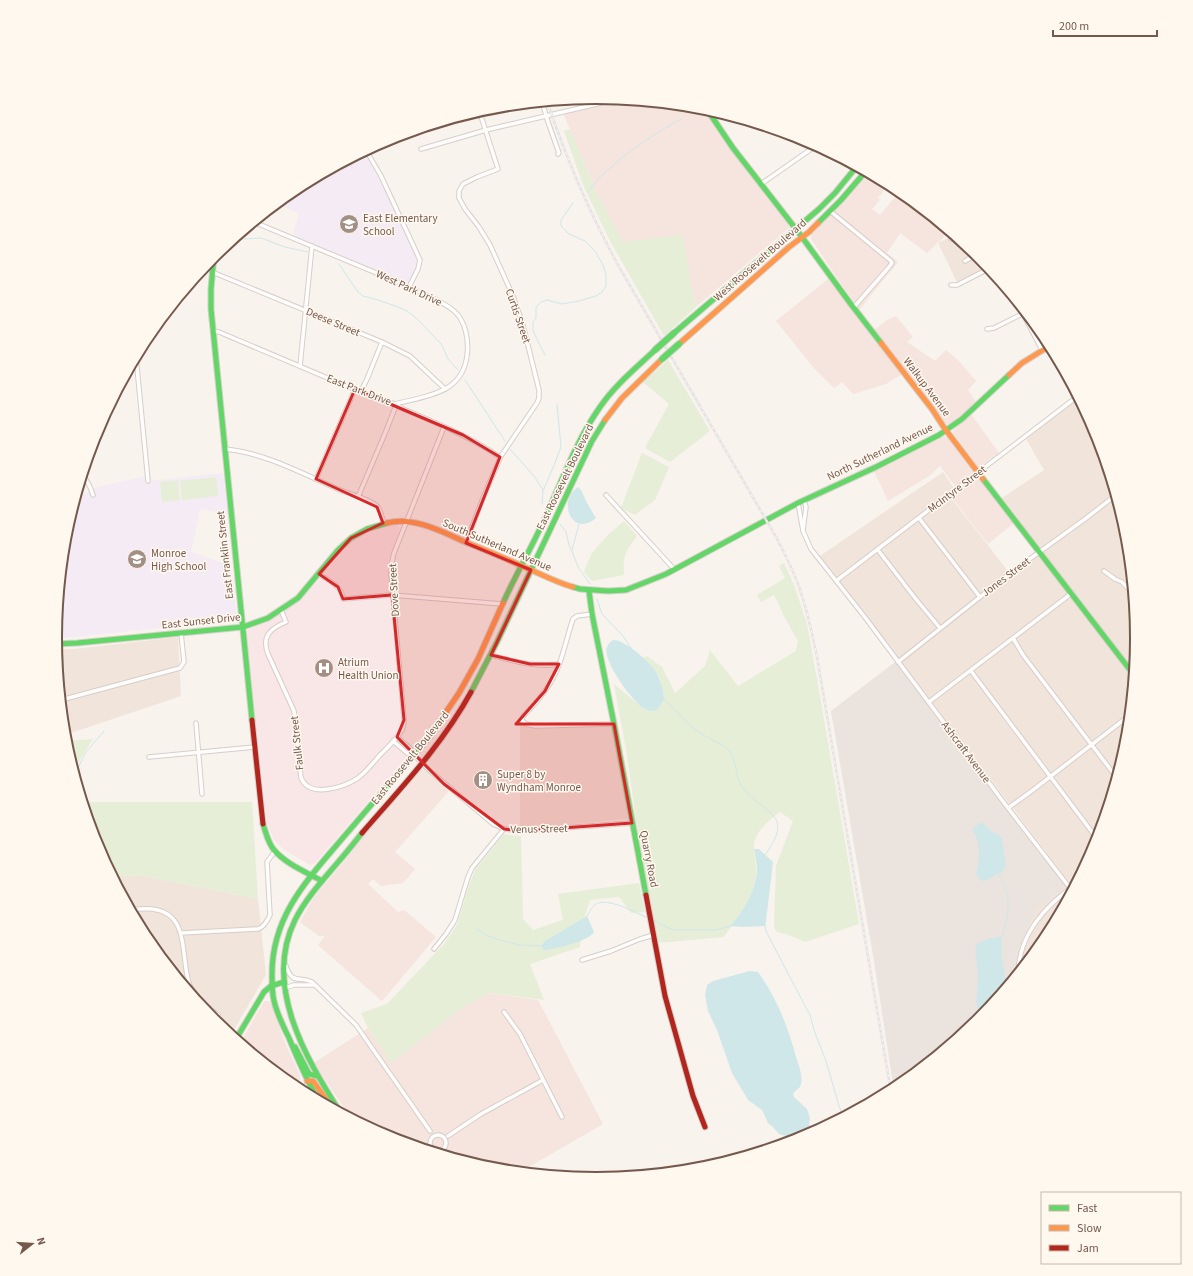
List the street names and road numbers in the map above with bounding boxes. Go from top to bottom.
street label: West Roosevelt Boulevard [710,215,810,305]
street label: West Park Drive [374,266,445,310]
street label: Curtis Street [502,287,534,346]
street label: Deese Street [304,304,363,340]
street label: Walkup Avenue [900,354,954,420]
street label: East Park Drive [324,371,394,409]
street label: North Sutherland Avenue [824,420,936,484]
street label: East Roosevelt Boulevard [533,422,597,532]
street label: McIntyre Street [925,462,990,516]
street label: East Franklin Street [213,510,237,600]
street label: South Sutherland Avenue [440,515,554,575]
street label: Jones Street [979,554,1034,600]
street label: Dove Street [385,563,403,617]
street label: East Sunset Drive [161,609,242,633]
street label: East Roosevelt Boulevard [368,708,452,808]
street label: Faulk Street [287,715,307,771]
street label: Ashcraft Avenue [938,718,994,786]
street label: Venus Street [510,821,568,837]
street label: Quarry Road [636,829,662,889]

